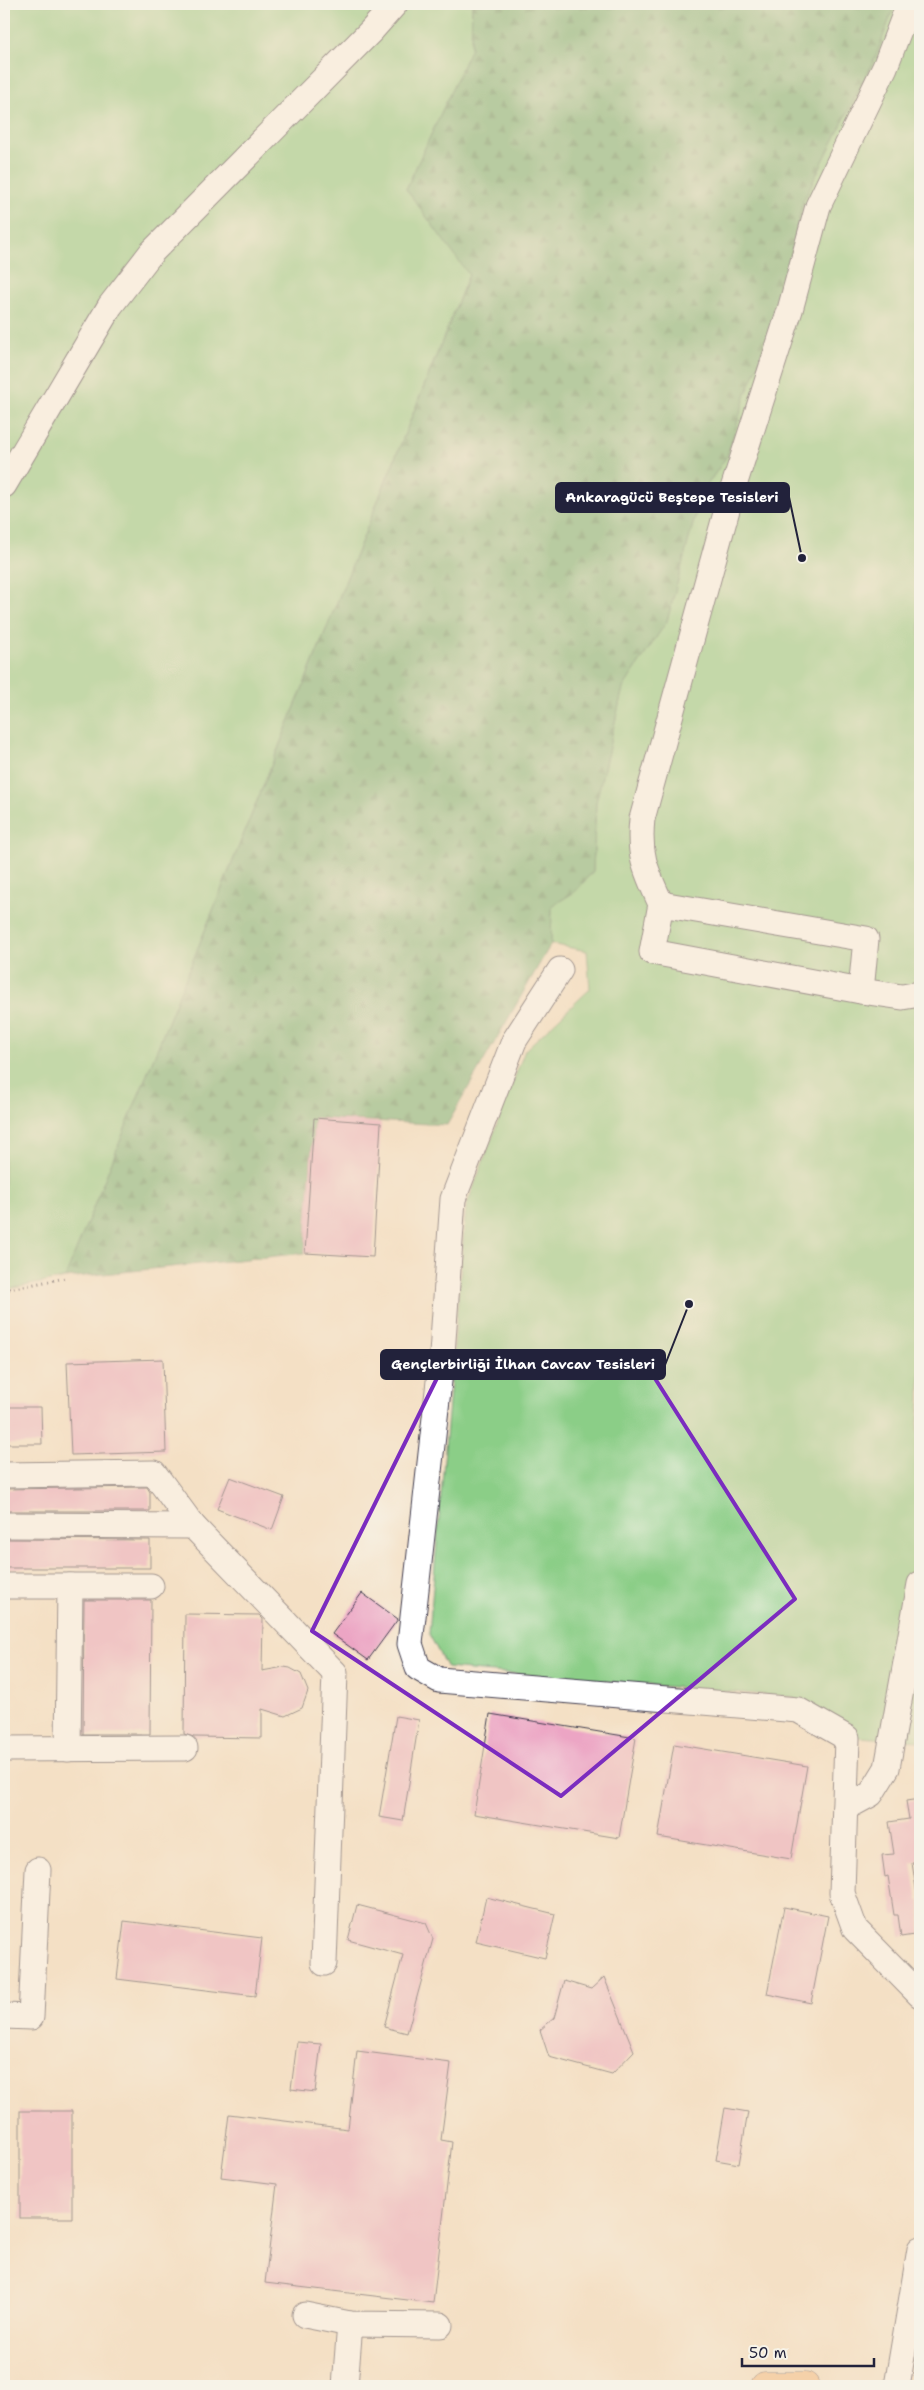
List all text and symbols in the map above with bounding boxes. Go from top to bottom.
callout: Ankaragücü Beştepe Tesisleri [556,483,789,512]
text: Ankaragücü Beştepe Tesisleri [565,488,779,506]
callout: Gençlerbirliği İlhan Cavcav Tesisleri [381,1350,665,1379]
text: Gençlerbirliği İlhan Cavcav Tesisleri [391,1355,655,1373]
scale bar [742,2335,874,2367]
text: 50 m [749,2343,787,2363]

